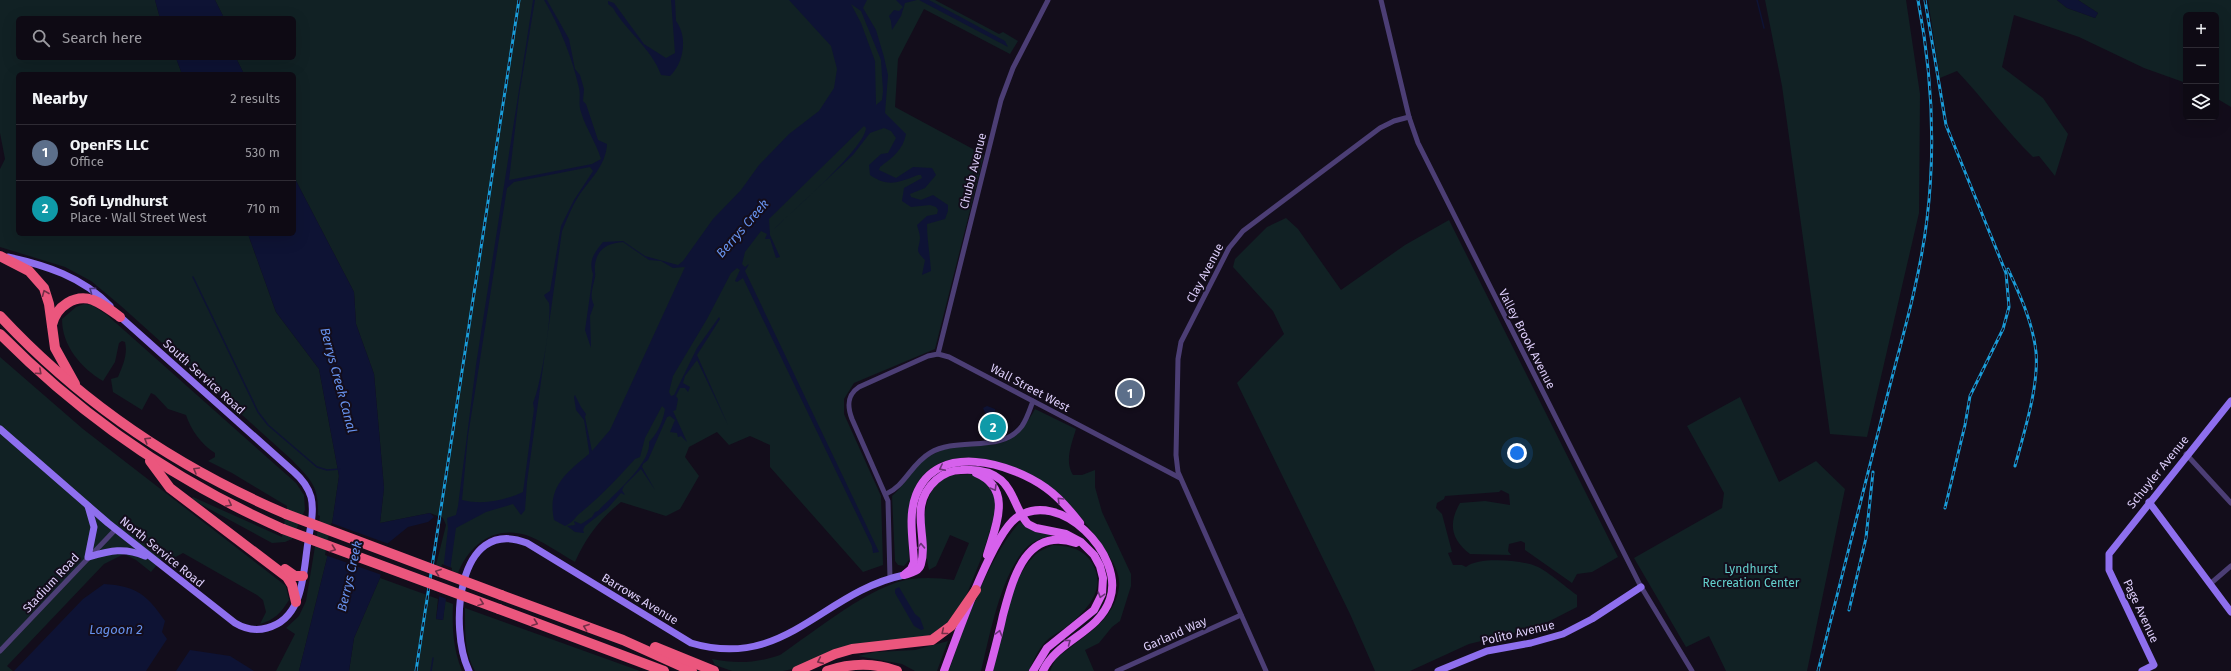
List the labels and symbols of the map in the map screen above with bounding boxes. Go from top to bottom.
street label: Chubb Avenue [957,132,989,210]
water label: Berrys Creek [713,196,772,260]
street label: Clay Avenue [1183,241,1227,305]
one-way arrow [89,287,96,295]
street label: Valley Brook Avenue [1496,287,1558,391]
one-way arrow [42,290,50,297]
water label: Berrys Creek Canal [317,326,360,435]
street label: South Service Road [160,337,248,417]
street label: Wall Street West [988,361,1073,415]
one-way arrow [34,367,42,374]
pin: 1 [1117,378,1143,408]
pin: 2 [980,412,1006,442]
street label: Schuyler Avenue [2124,433,2192,511]
one-way arrow [144,437,151,445]
your location [1507,443,1527,463]
one-way arrow [938,463,946,471]
one-way arrow [193,467,200,475]
one-way arrow [989,484,997,491]
one-way arrow [1057,497,1065,505]
one-way arrow [225,499,232,507]
street label: North Service Road [117,514,207,590]
water label: Berrys Creek [334,539,365,613]
one-way arrow [917,543,925,549]
one-way arrow [329,544,336,552]
street label: Stadium Road [20,550,82,616]
park label: Lyndhurst Recreation Center [1703,562,1800,590]
one-way arrow [435,568,442,577]
street label: Barrows Avenue [599,571,681,627]
street label: Page Avenue [2120,577,2162,645]
one-way arrow [1097,592,1106,599]
one-way arrow [478,598,485,607]
street label: Garland Way [1141,614,1209,654]
one-way arrow [532,618,539,626]
street label: Polito Avenue [1480,618,1556,648]
water label: Lagoon 2 [89,622,143,637]
one-way arrow [583,623,590,631]
one-way arrow [942,627,949,634]
one-way arrow [994,630,1002,636]
one-way arrow [1064,640,1071,647]
one-way arrow [816,656,824,664]

